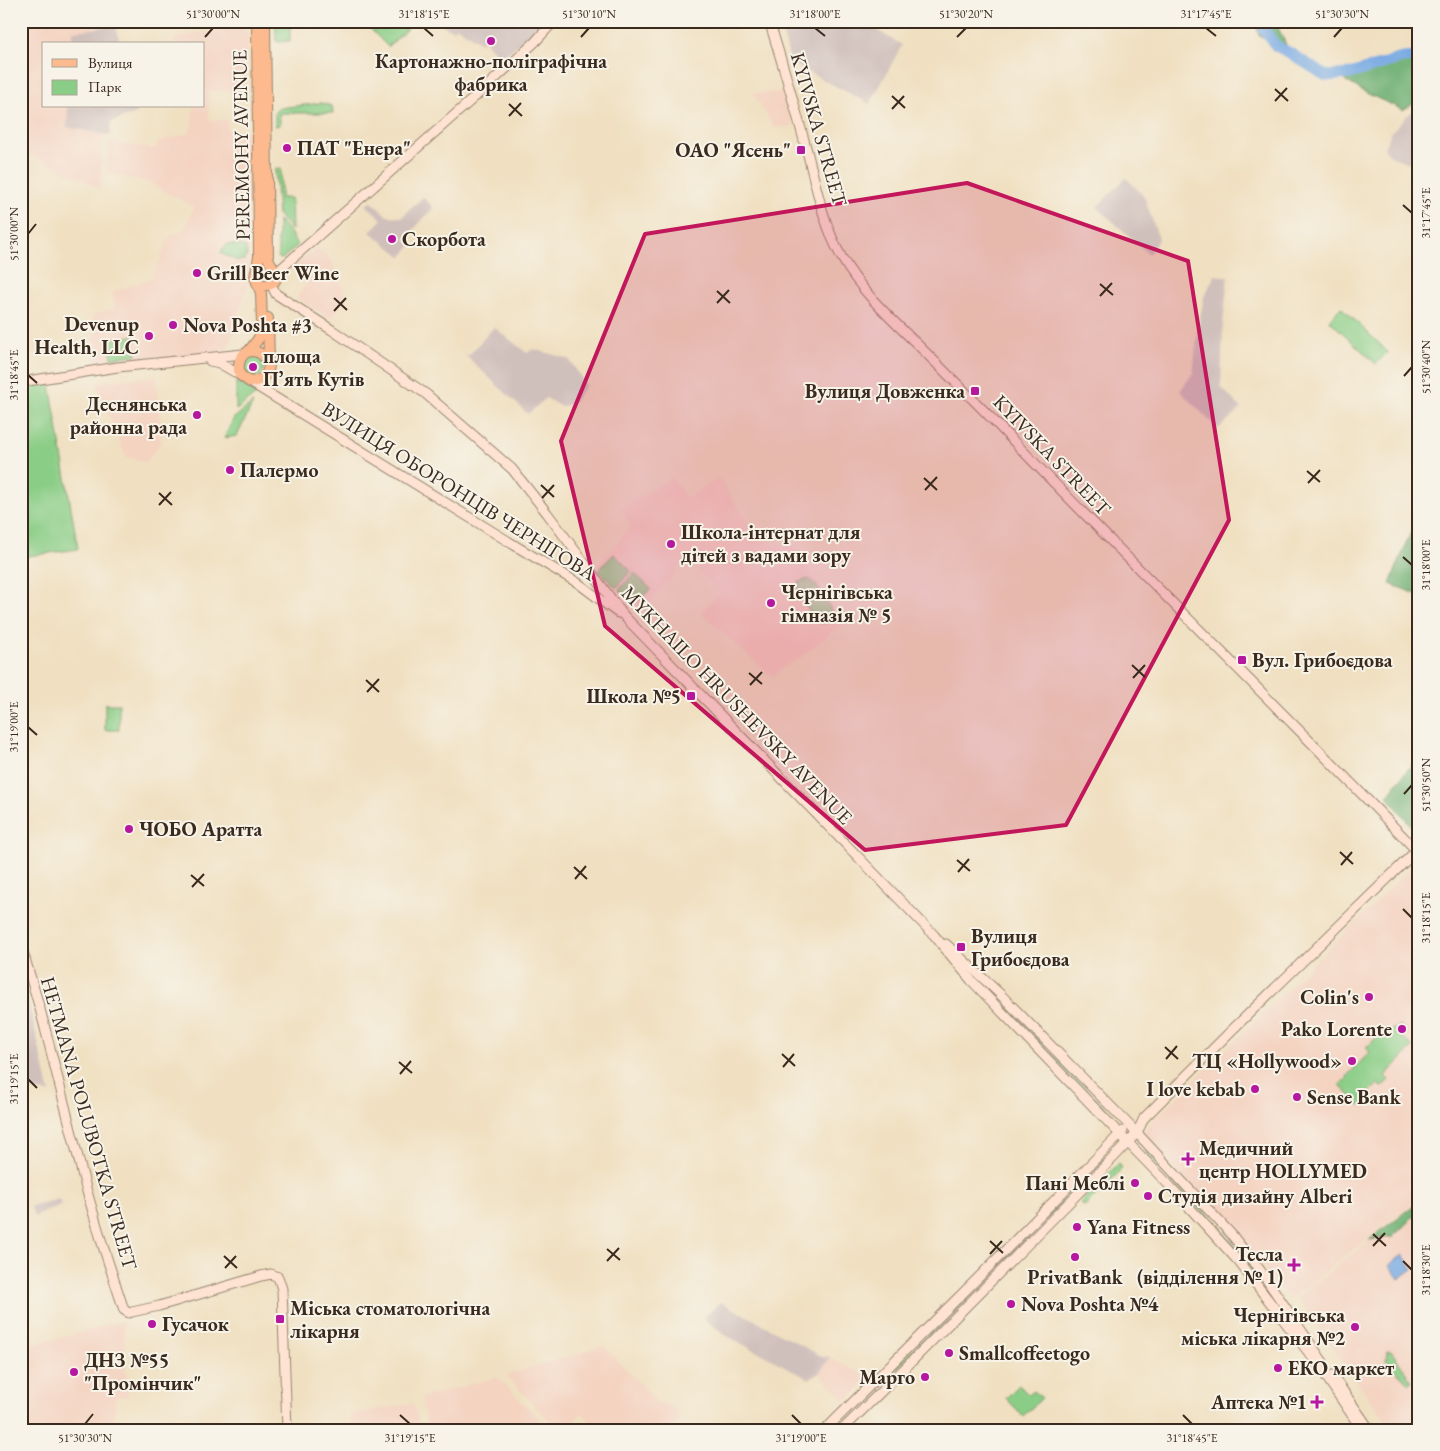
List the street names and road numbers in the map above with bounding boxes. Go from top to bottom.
street label: KYIVSKA STREET [785,49,854,209]
street label: PEREMOHY AVENUE [226,50,256,240]
street label: KYIVSKA STREET [988,389,1117,521]
street label: ВУЛИЦЯ ОБОРОНЦІВ ЧЕРНІГОВА [317,396,601,587]
street label: MYKHAILO HRUSHEVSKY AVENUE [616,580,858,830]
street label: HETMANA POLUBOTKA STREET [35,974,143,1273]

